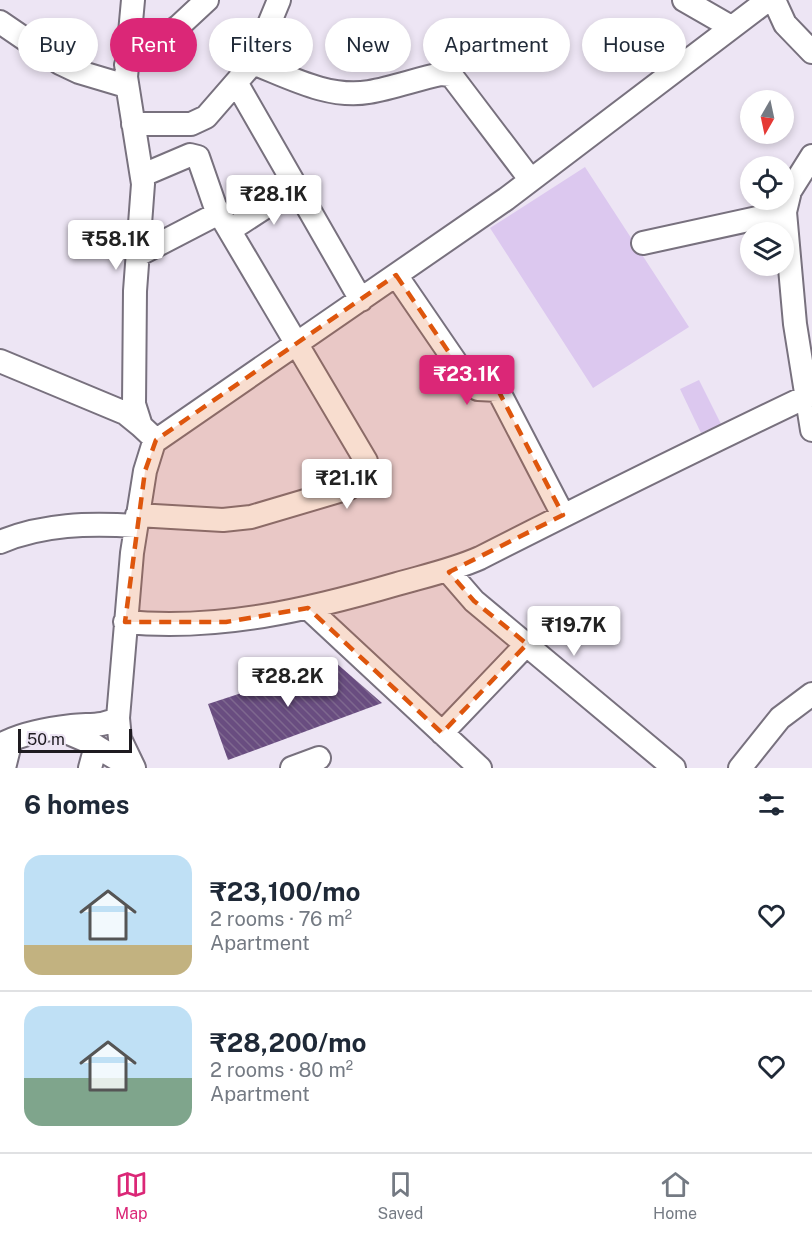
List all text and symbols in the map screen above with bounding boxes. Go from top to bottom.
chip: Buy [18,18,98,72]
chip: Rent [110,18,197,72]
chip: Filters [209,18,313,72]
chip: New [325,18,411,72]
chip: Apartment [423,18,570,72]
chip: House [582,18,686,72]
north arrow [740,90,794,144]
map controls [740,90,794,276]
button: locate [740,156,794,210]
pin: ₹28.1K [225,175,323,226]
text: ₹28.1K [240,182,308,206]
pin: ₹58.1K [67,220,165,271]
button: layers [740,222,794,276]
text: ₹58.1K [82,227,150,251]
pin: ₹23.1K [418,355,516,406]
text: ₹23.1K [433,362,501,386]
pin: ₹21.1K [298,459,396,510]
text: ₹21.1K [316,466,378,490]
pin: ₹19.7K [525,606,623,657]
text: ₹19.7K [541,613,607,637]
pin: ₹28.2K [239,657,337,708]
text: ₹28.2K [252,664,324,688]
scale bar [18,726,132,754]
text: 50 m [27,730,65,749]
icon: filters [755,788,788,821]
text: 6 homes [24,789,129,820]
text: ₹23,100/mo [210,876,360,907]
icon: home [72,879,144,951]
icon: heart [755,899,788,932]
text: 2 rooms · 76 m² [210,907,352,931]
text: Apartment [210,931,310,955]
text: ₹28,200/mo [210,1027,367,1058]
icon: home [72,1030,144,1102]
icon: heart [755,1050,788,1083]
text: 2 rooms · 80 m² [210,1058,353,1082]
text: Apartment [210,1082,310,1106]
tab: Map [115,1168,148,1223]
tab: Saved [378,1168,423,1223]
tab: Home [653,1168,697,1223]

